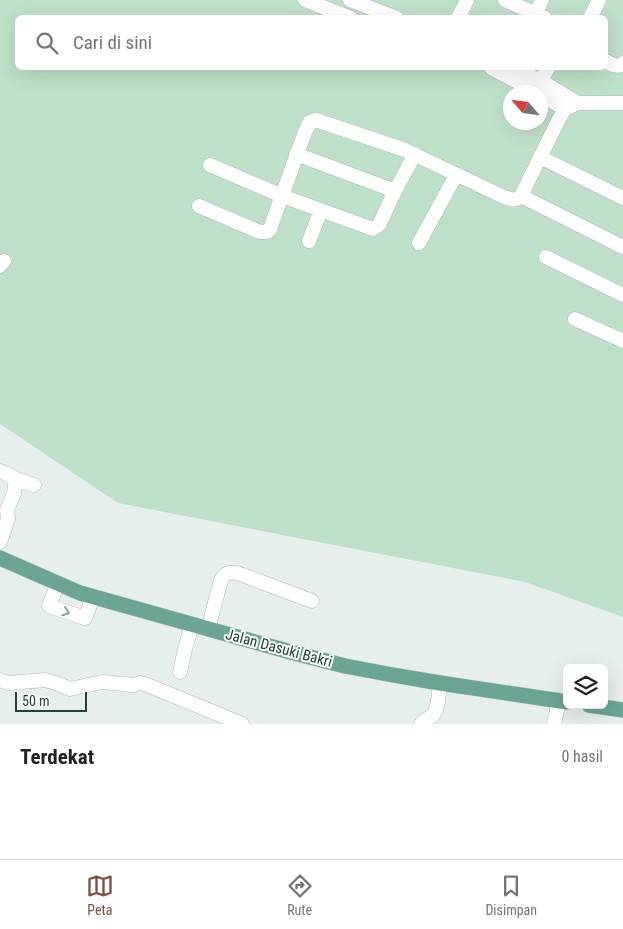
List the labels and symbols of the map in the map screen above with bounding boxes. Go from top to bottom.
north arrow [503,85,548,130]
one-way arrow [62,606,70,616]
street label: Jalan Dasuki Bakri [224,625,334,671]
scale bar [15,689,88,712]

